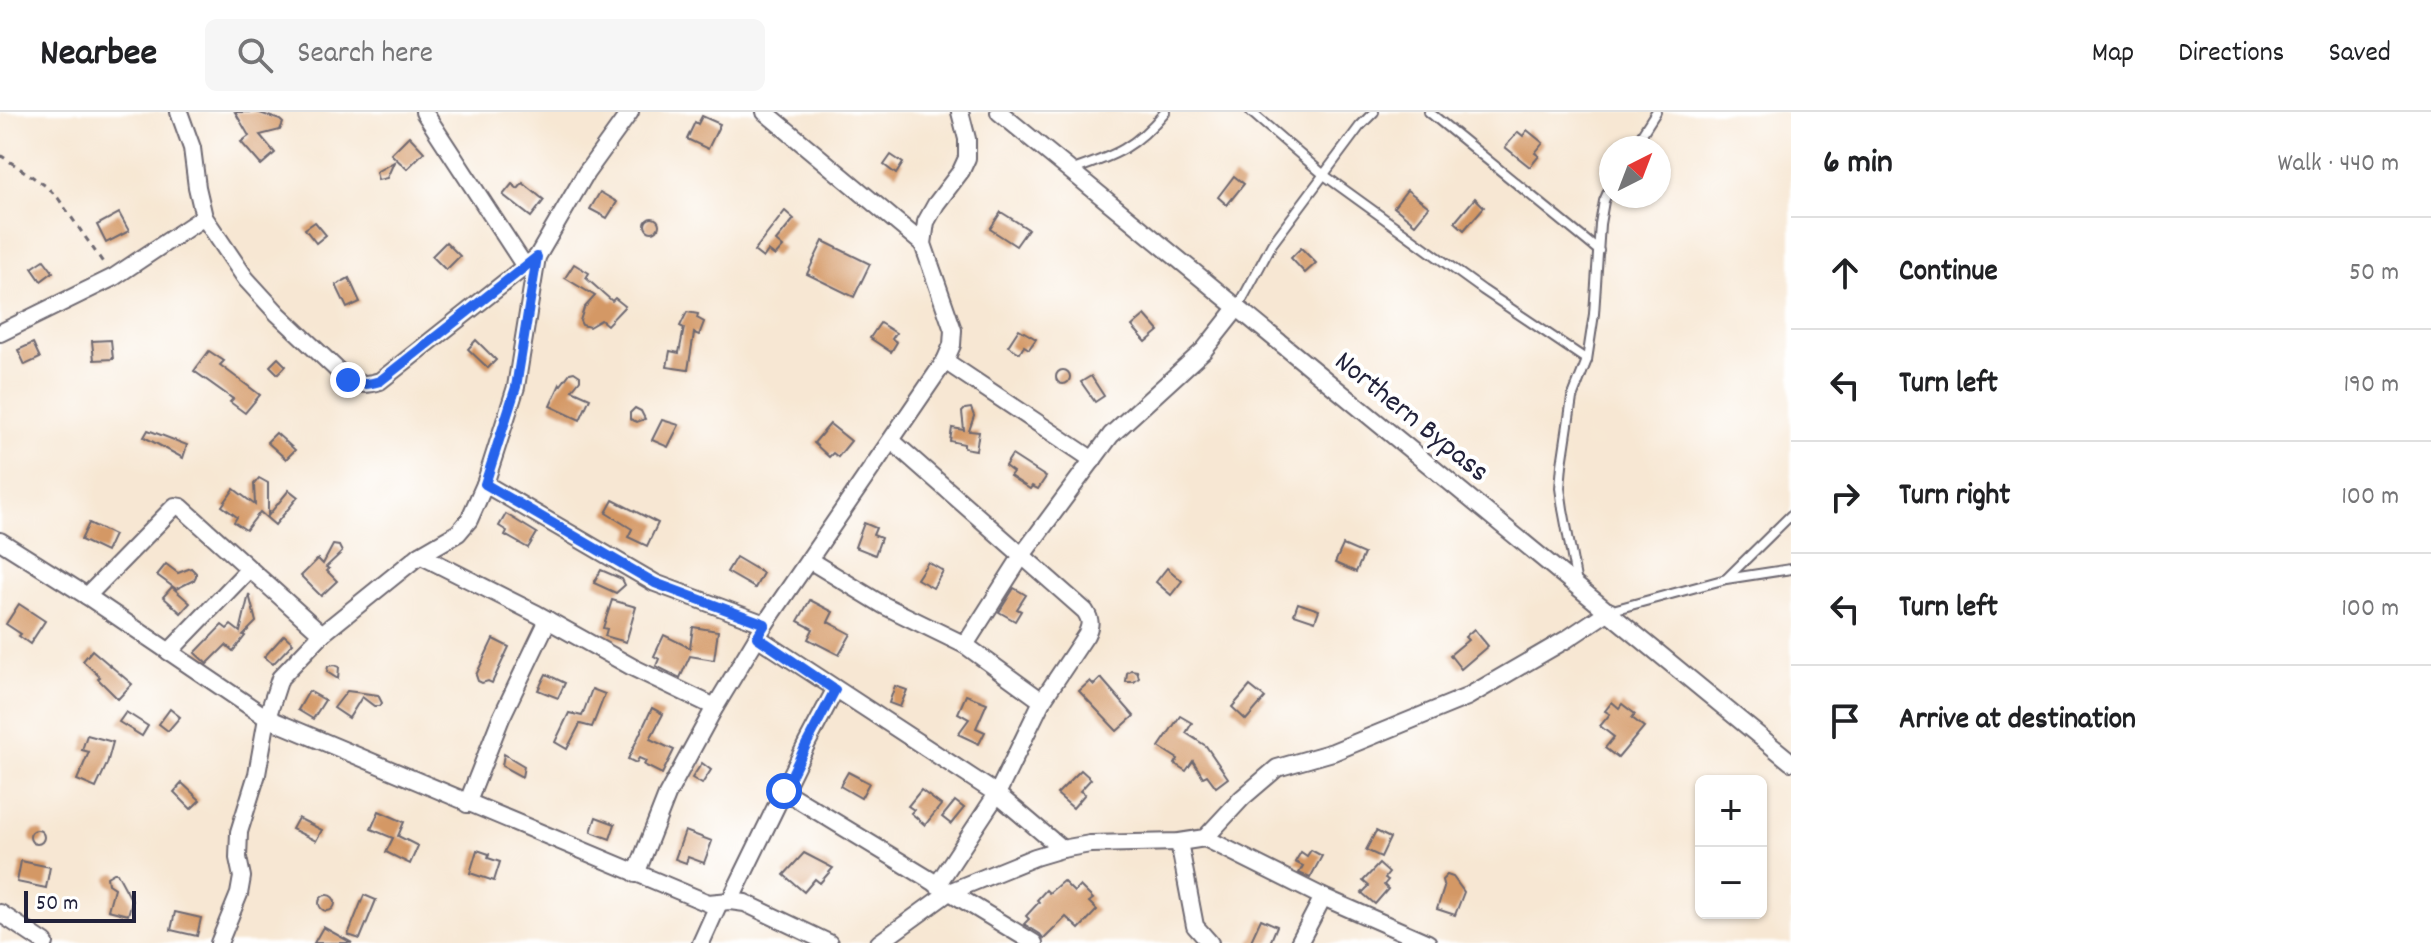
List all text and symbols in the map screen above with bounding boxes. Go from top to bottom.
search box [205,19,765,91]
text: Nearbee [40,28,157,83]
icon: search [233,33,277,77]
text: Search here [297,34,433,77]
text: Map [2092,35,2134,75]
text: Directions [2178,35,2284,75]
text: Saved [2328,35,2391,75]
north arrow [1599,136,1671,208]
text: 6 min [1823,140,1893,189]
text: Walk · 440 m [2278,146,2399,183]
icon: ahead [1823,251,1867,295]
text: Continue [1899,252,1998,295]
text: 50 m [2349,255,2399,292]
street label: Northern Bypass [1323,342,1497,495]
route end [330,362,366,398]
icon: left [1823,363,1867,407]
text: Turn left [1899,364,1998,407]
text: 190 m [2343,367,2399,404]
icon: right [1823,475,1867,519]
text: Turn right [1899,476,2010,519]
text: 100 m [2341,479,2399,516]
icon: left [1823,587,1867,631]
text: Turn left [1899,588,1998,631]
text: 100 m [2341,591,2399,628]
icon: arrive [1823,699,1867,743]
text: Arrive at destination [1899,700,2136,743]
route start [766,773,802,809]
map controls [1695,775,1767,919]
button: + [1695,775,1767,847]
button: − [1695,847,1767,919]
scale bar [24,887,136,923]
text: 50 m [36,889,78,920]

